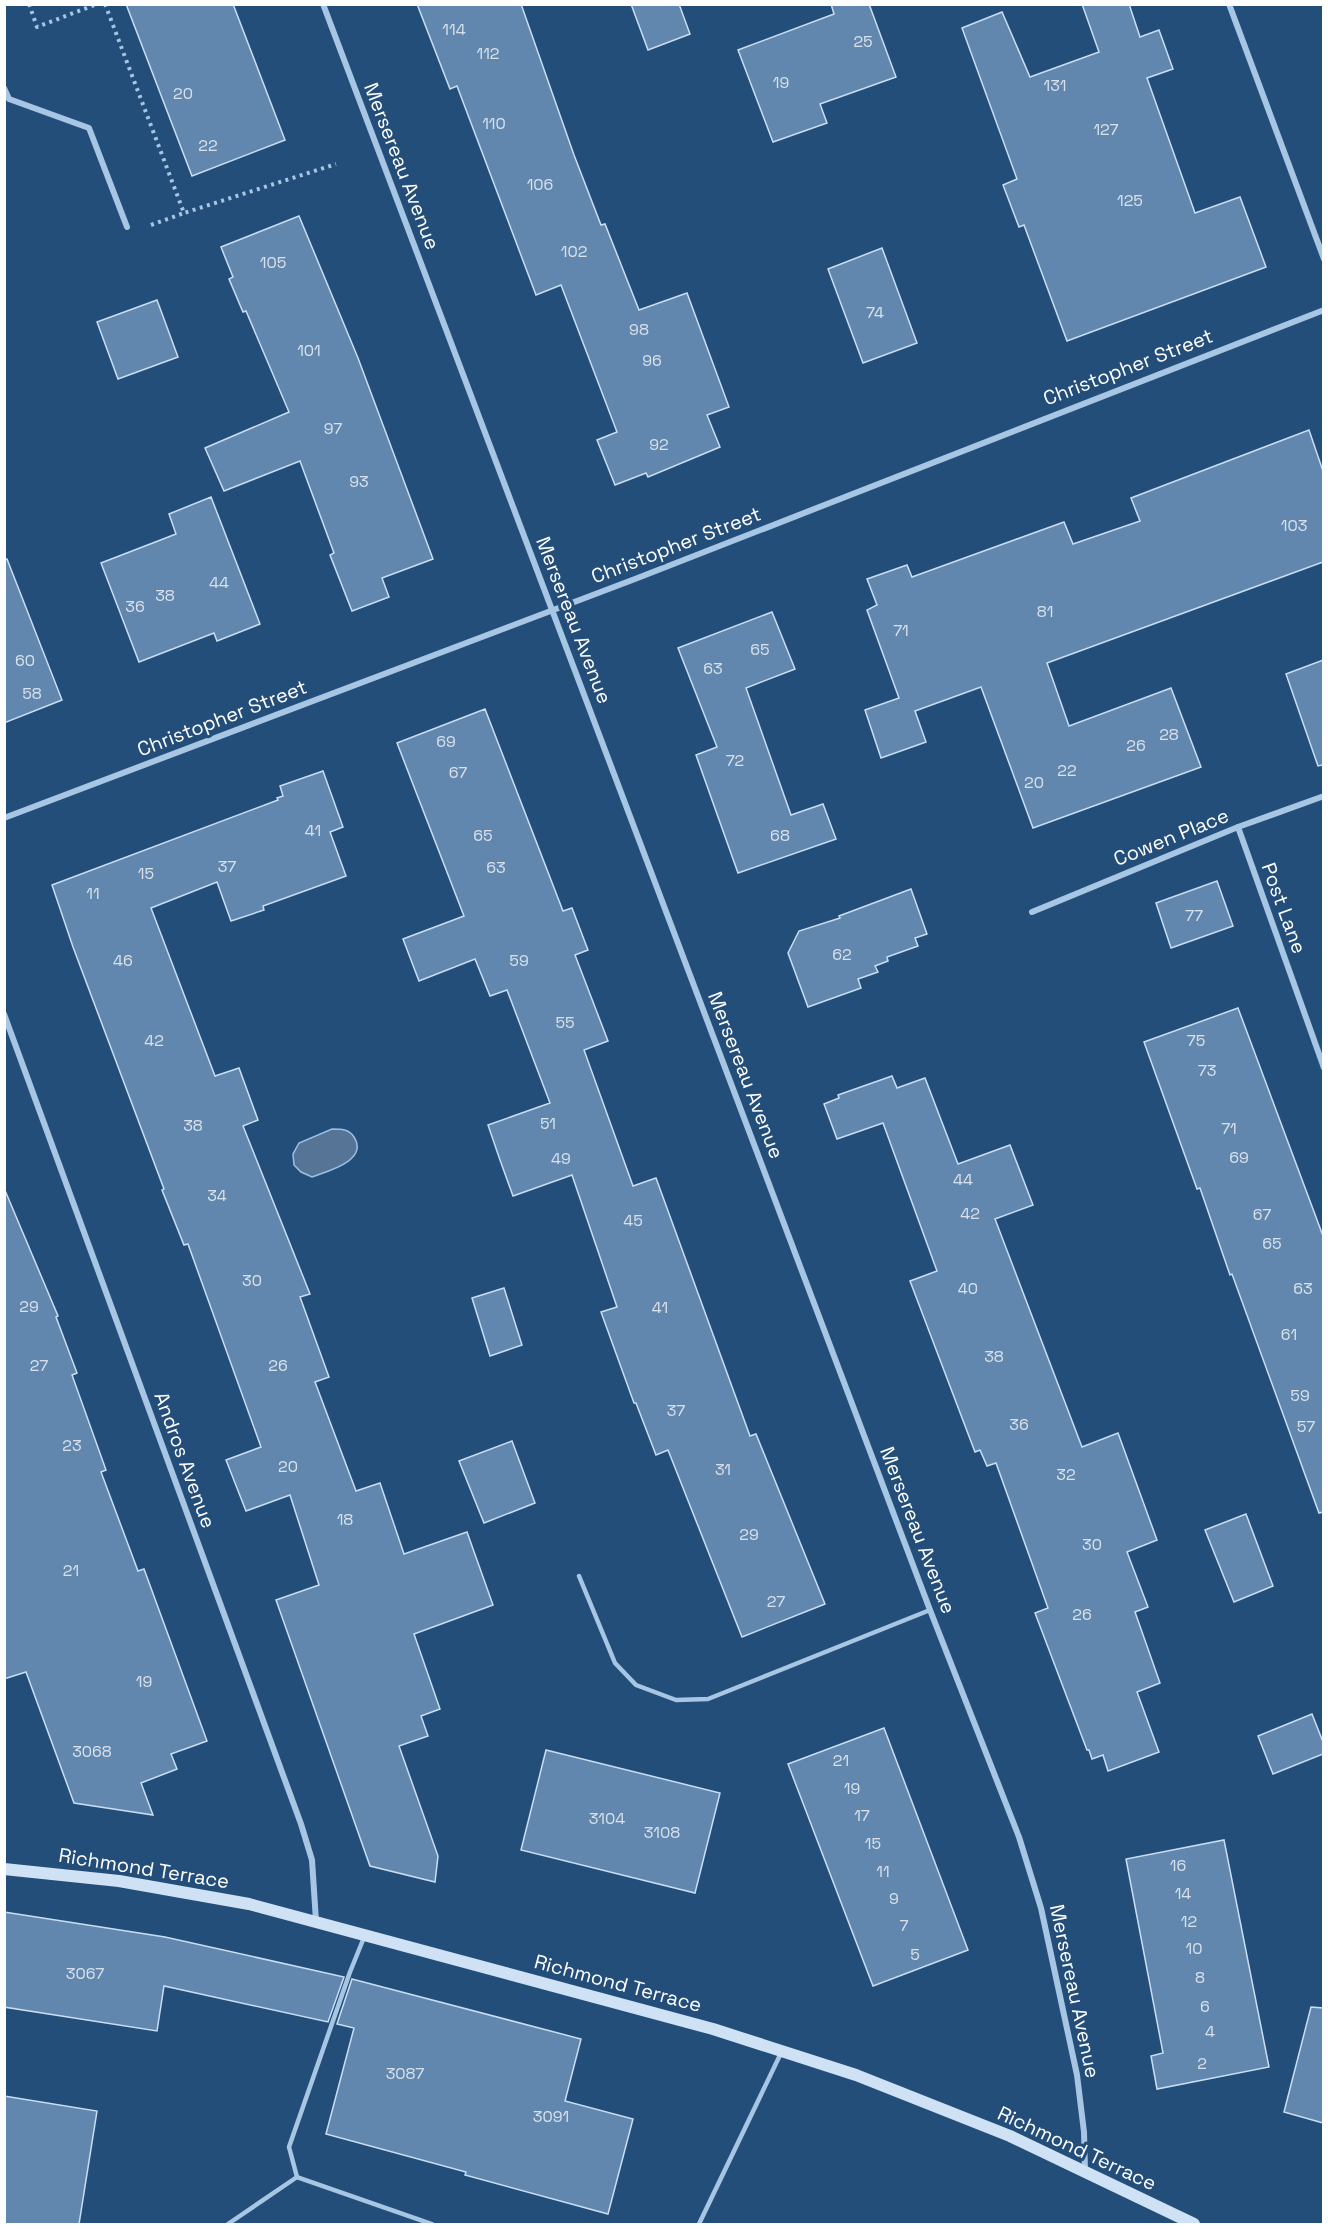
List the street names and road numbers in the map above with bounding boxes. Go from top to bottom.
street label: Mersereau Avenue [358,79,446,253]
street label: Christopher Street [1039,323,1217,411]
street label: Christopher Street [587,501,765,589]
street label: Mersereau Avenue [530,533,618,707]
street label: Christopher Street [133,674,311,762]
street label: Cowen Place [1110,802,1232,872]
street label: Post Lane [1255,859,1313,957]
street label: Mersereau Avenue [702,988,790,1162]
street label: Andros Avenue [148,1388,222,1532]
street label: Mersereau Avenue [874,1443,962,1617]
street label: Richmond Terrace [57,1842,231,1894]
street label: Mersereau Avenue [1044,1902,1106,2080]
street label: Richmond Terrace [531,1948,705,2018]
street label: Richmond Terrace [993,2100,1161,2196]

